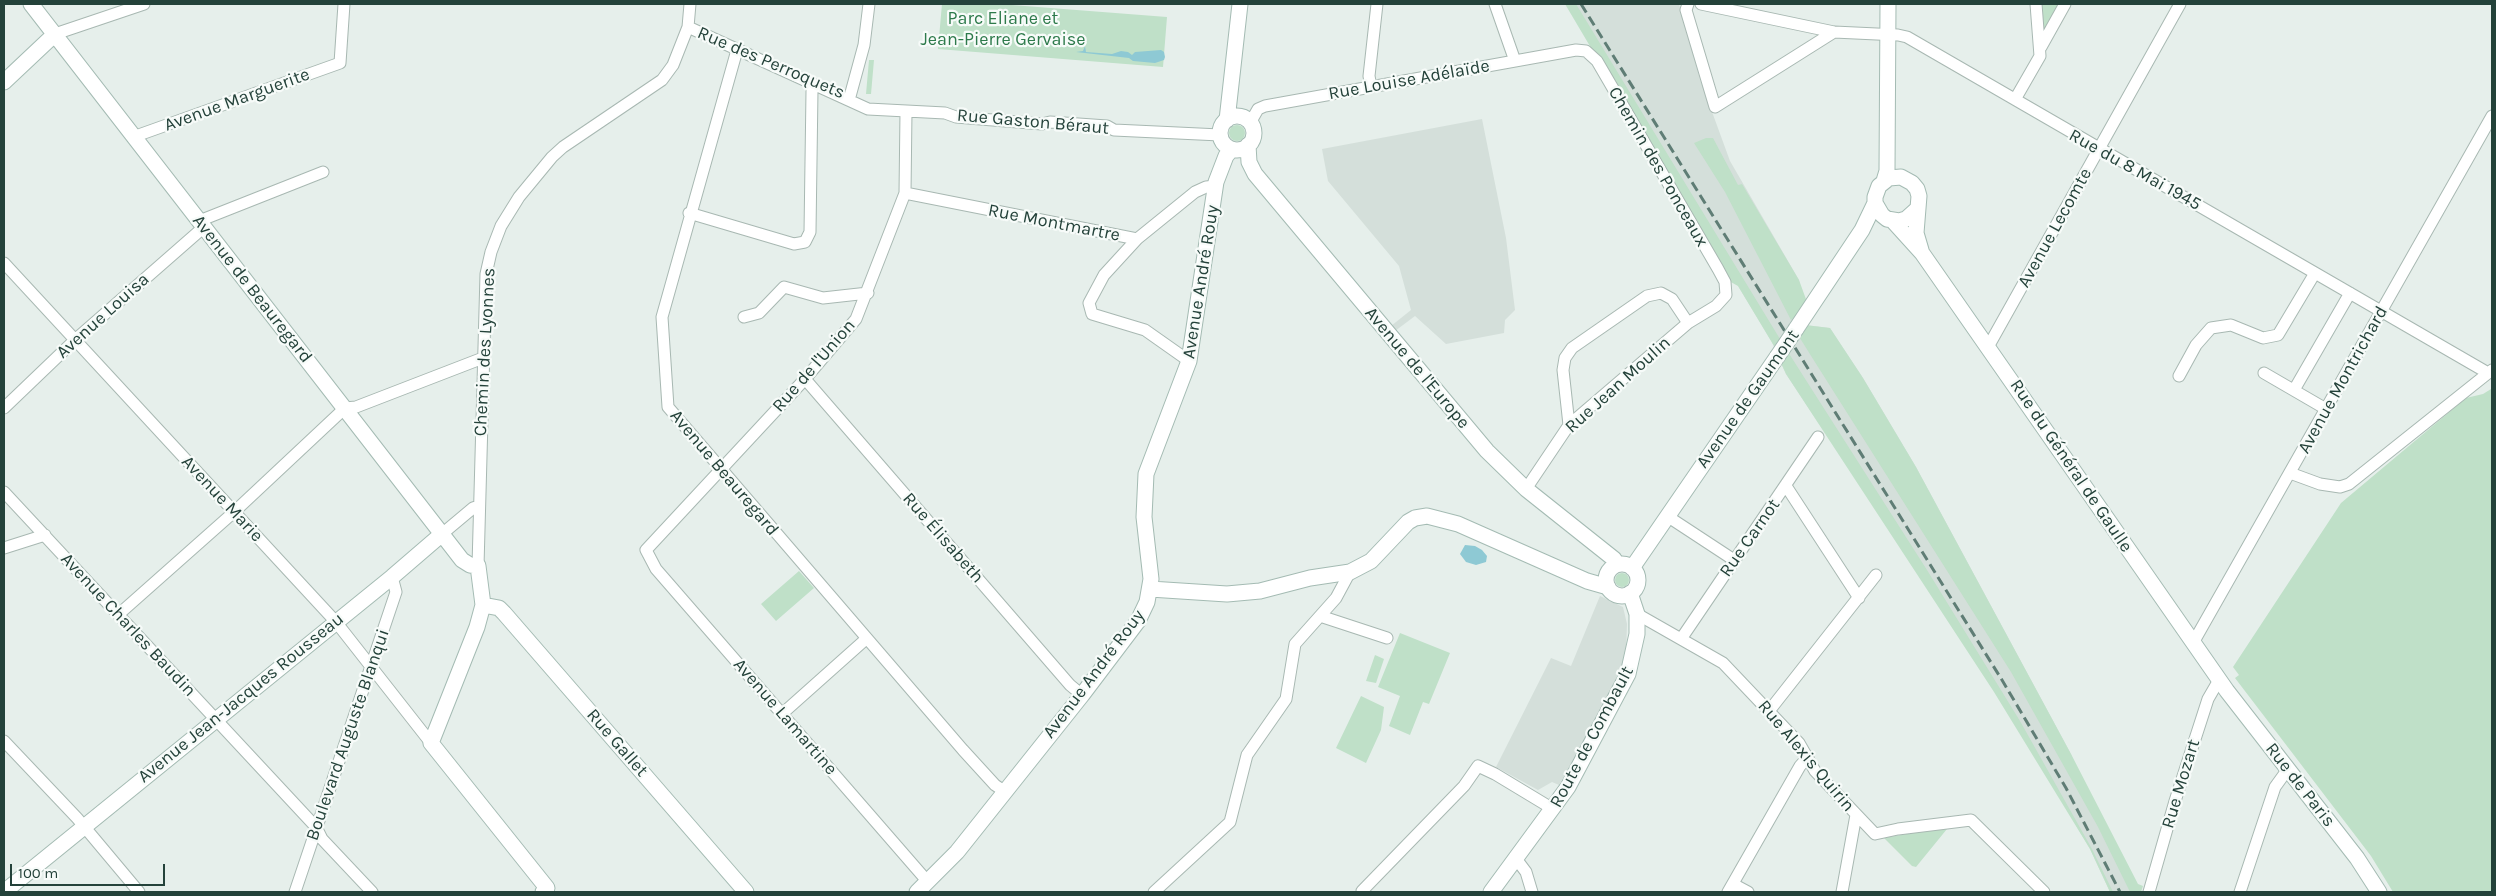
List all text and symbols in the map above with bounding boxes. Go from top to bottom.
park label: Parc Eliane et Jean-Pierre Gervaise [920,8,1086,50]
street label: Rue des Perroquets [694,22,848,104]
street label: Rue Louise Adélaïde [1327,55,1491,105]
street label: Avenue Marguerite [161,64,313,136]
street label: Chemin des Ponceaux [1603,83,1713,251]
street label: Rue Gaston Béraut [956,105,1110,139]
street label: Rue du 8 Mai 1945 [2065,125,2205,215]
street label: Avenue Lecomte [2013,165,2097,291]
street label: Rue Montmartre [986,200,1122,246]
street label: Avenue André Rouy [1178,203,1224,361]
street label: Avenue de Beauregard [187,211,317,367]
street label: Chemin des Lyonnes [470,267,500,437]
street label: Avenue Louisa [52,269,154,363]
street label: Avenue Montrichard [2293,302,2393,458]
street label: Avenue de l'Europe [1360,303,1474,433]
street label: Rue de l'Union [768,315,860,417]
street label: Avenue de Gaumont [1692,325,1804,473]
street label: Rue Jean Moulin [1561,332,1675,438]
street label: Rue du Général de Gaulle [2005,375,2137,557]
street label: Avenue Beauregard [665,406,783,540]
street label: Avenue Marie [177,451,267,547]
street label: Rue Élisabeth [898,488,988,588]
street label: Rue Carnot [1715,495,1785,581]
street label: Avenue Charles Baudin [56,549,200,701]
street label: Avenue André Rouy [1039,605,1149,743]
street label: Avenue Jean-Jacques Rousseau [134,608,348,788]
street label: Boulevard Auguste Blanqui [302,626,394,844]
street label: Avenue Lamartine [729,654,841,780]
street label: Route de Combault [1546,663,1638,811]
street label: Rue Alexis Quirin [1753,696,1859,816]
street label: Rue Gallet [582,705,652,781]
street label: Rue Mozart [2157,737,2205,831]
street label: Rue de Paris [2260,739,2340,831]
scale bar [12,854,168,886]
text: 100 m [18,864,58,882]

